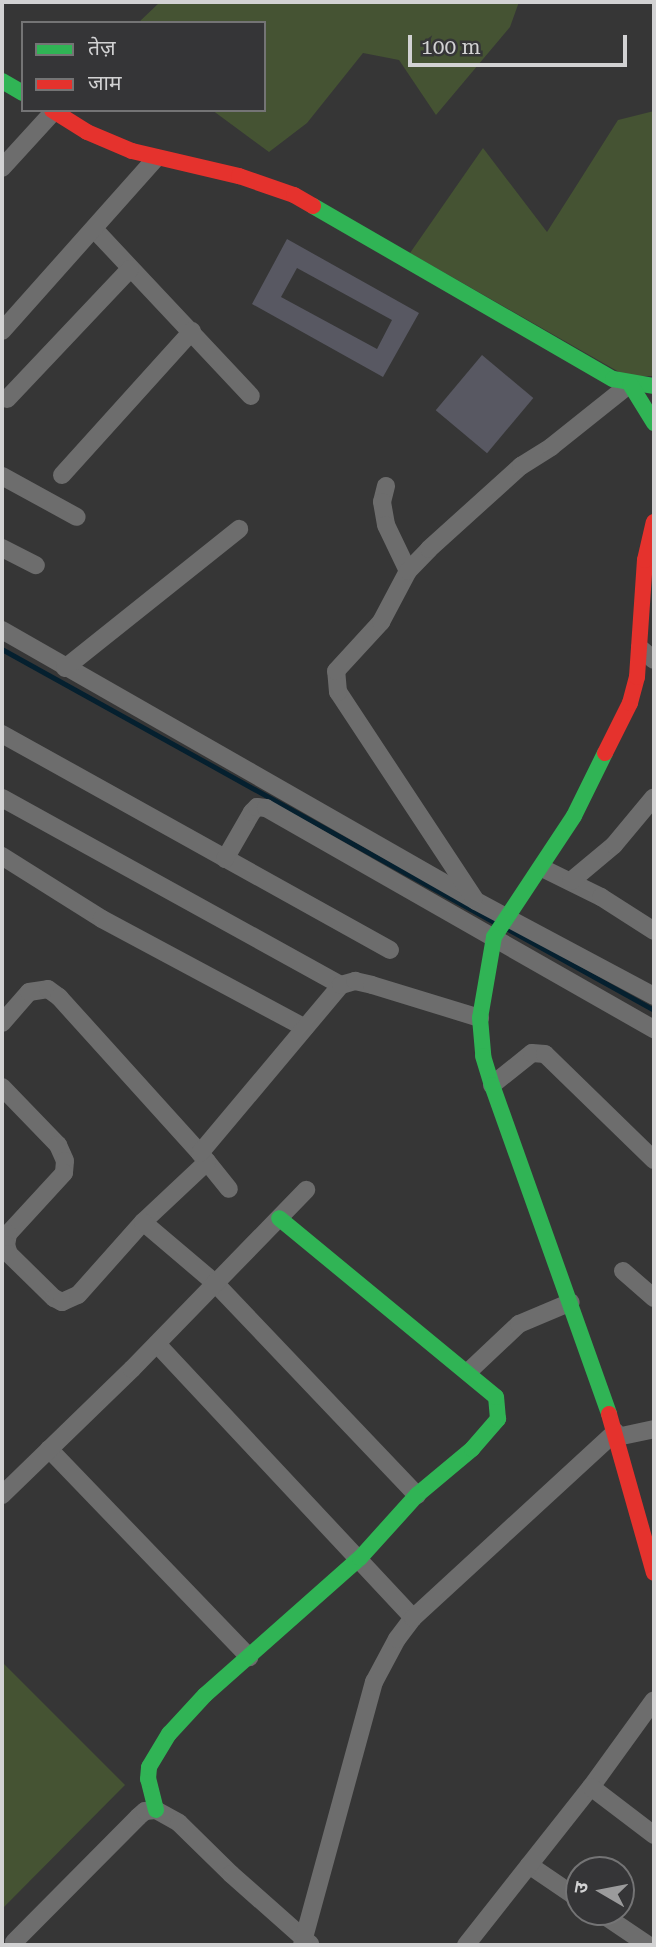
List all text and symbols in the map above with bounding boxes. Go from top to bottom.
legend [21,21,266,112]
scale bar [411,21,630,65]
text: 100 m [421,35,481,59]
text: तेज़ [88,36,116,60]
text: जाम [88,71,122,95]
north arrow [565,1856,635,1926]
text: उ [569,1880,593,1895]

